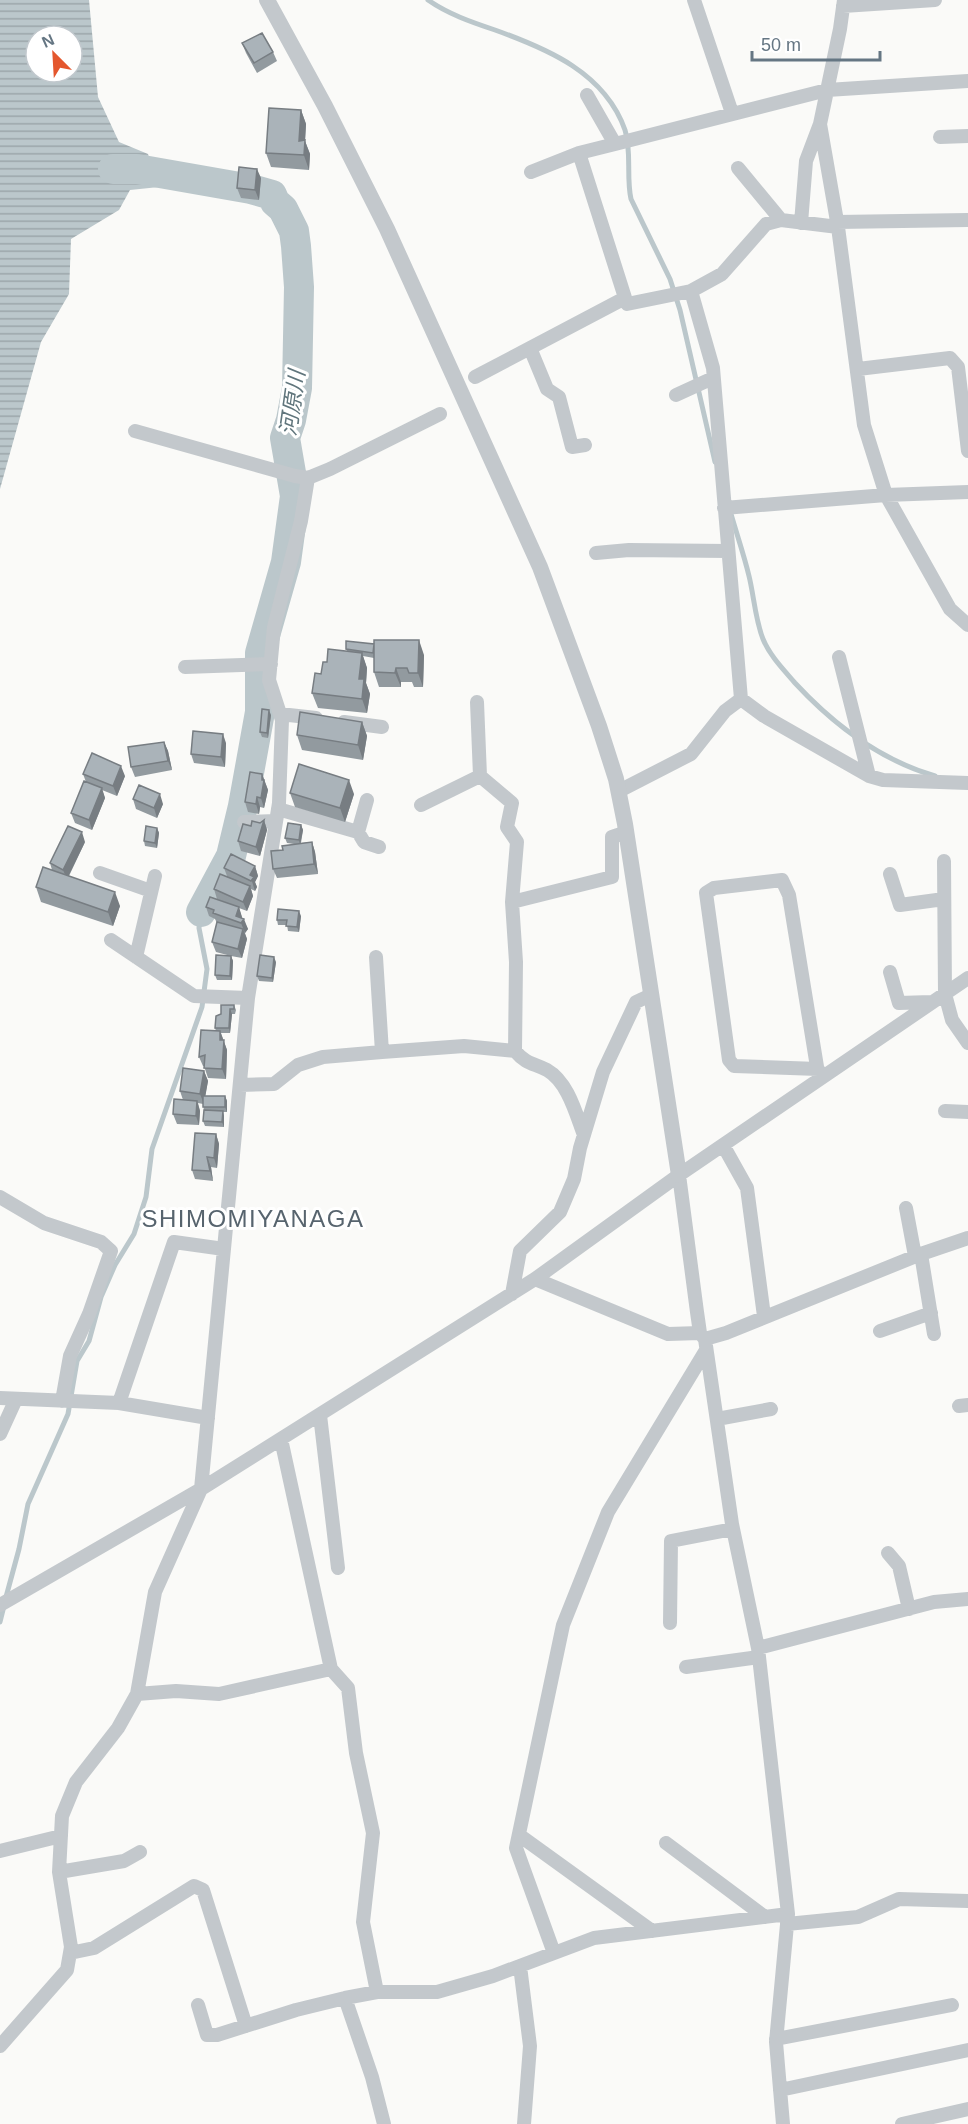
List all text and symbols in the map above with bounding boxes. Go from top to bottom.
north arrow [24,24,84,84]
scale bar [752,24,880,62]
text: N [39,31,57,51]
text: 50 m [761,35,801,55]
water label: 河原川 [276,367,310,437]
district label: SHIMOMIYANAGA [141,1205,365,1232]

